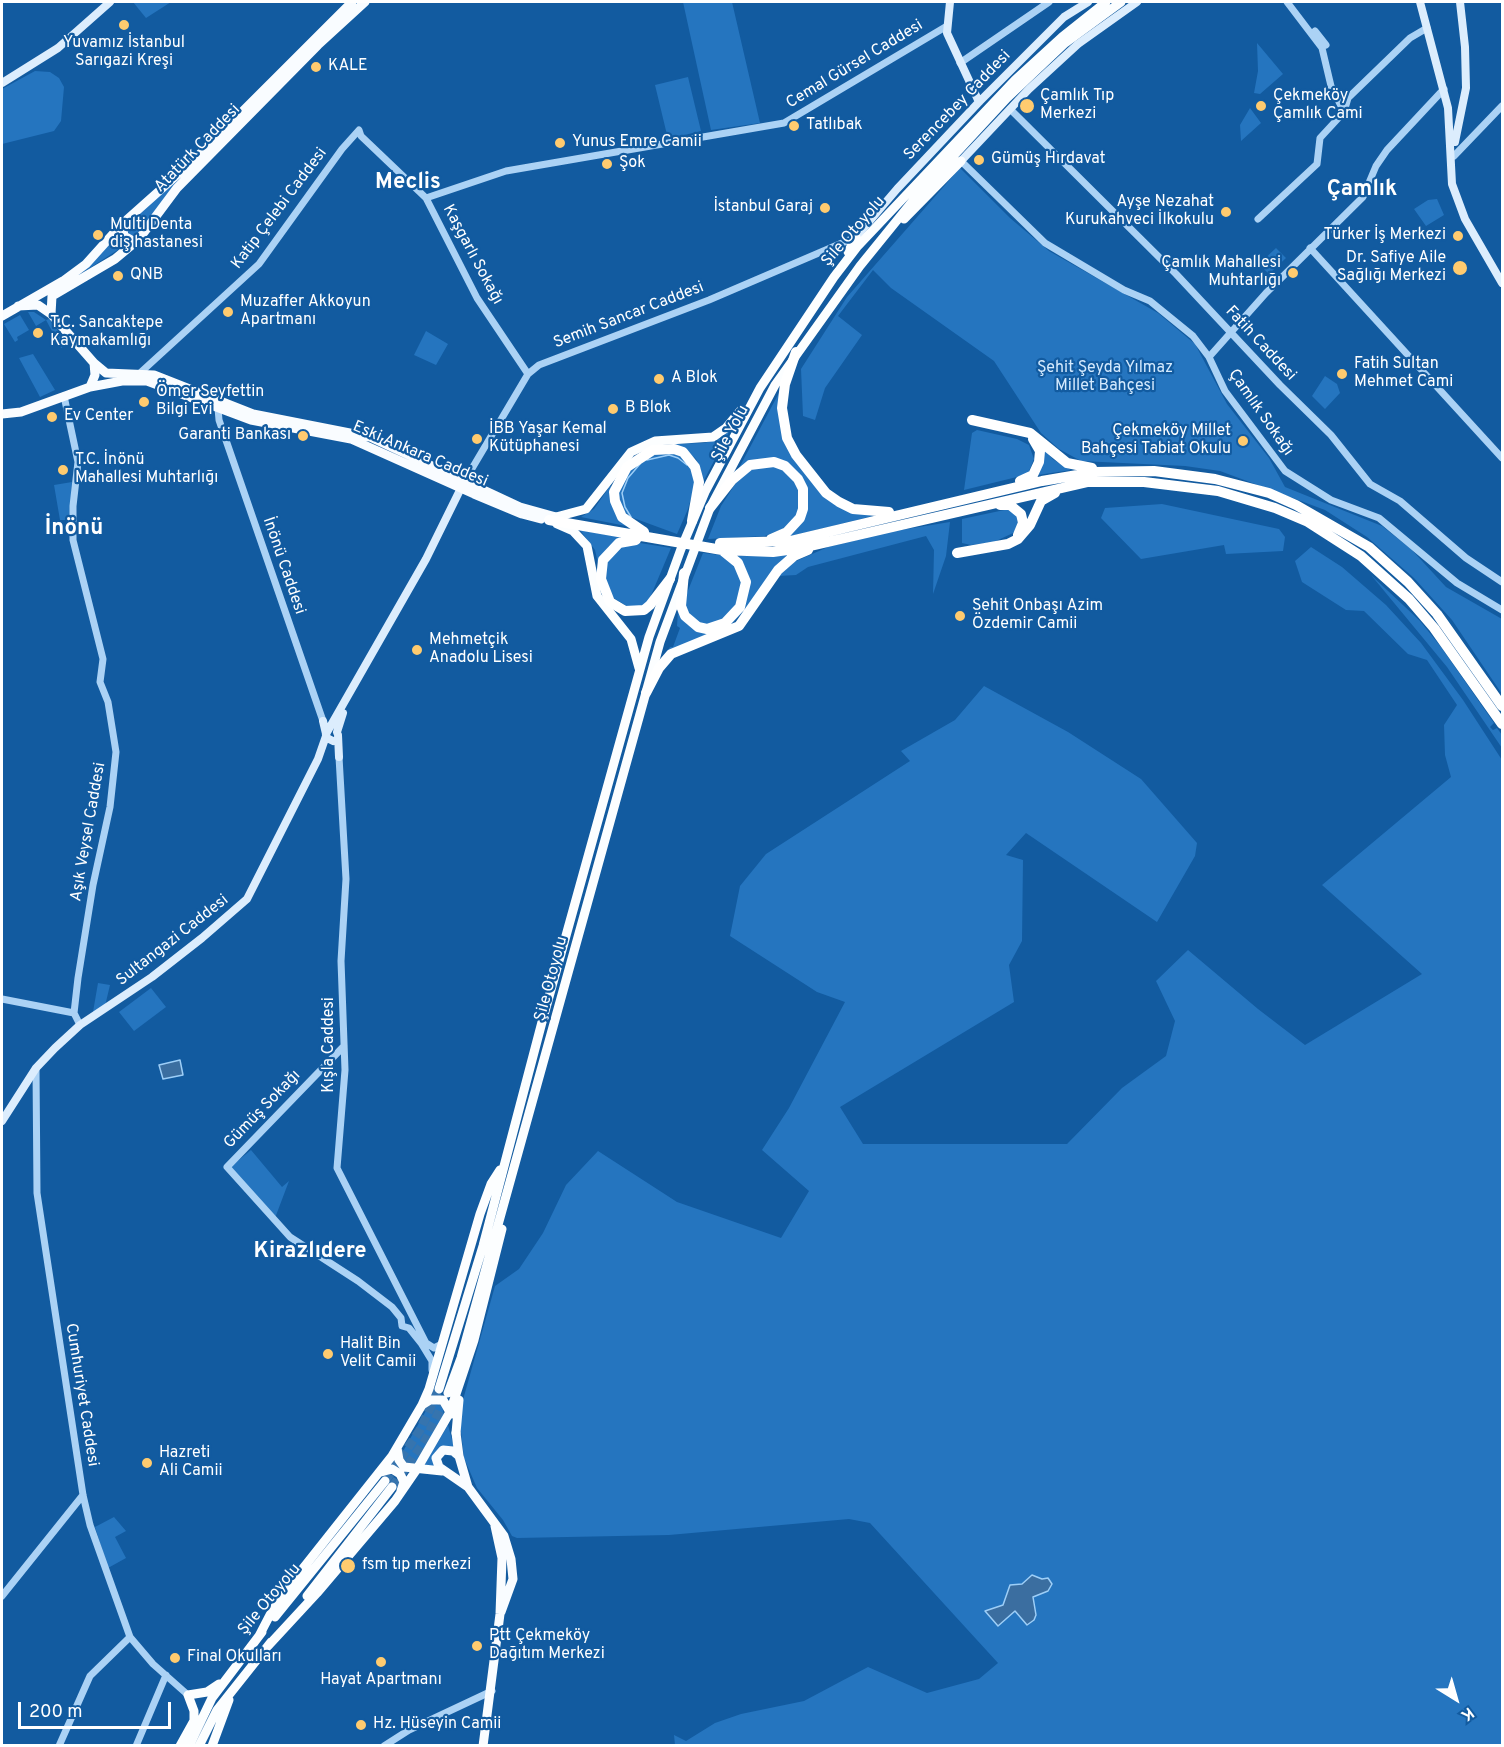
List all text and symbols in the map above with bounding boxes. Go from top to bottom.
street label: Cemal Gürsel Caddesi [783,17,927,113]
marker: Yuvamız İstanbul Sarıgazi Kreşi [117,18,131,32]
place label: Yuvamız İstanbul Sarıgazi Kreşi [63,34,185,72]
street label: Serencebey Caddesi [901,47,1015,165]
place label: KALE [328,57,368,77]
marker: KALE [309,60,323,74]
place label: Çamlık Tıp Merkezi [1040,87,1114,125]
place label: Çekmeköy Çamlık Cami [1273,87,1363,125]
marker: Çamlık Tıp Merkezi [1018,97,1036,115]
marker: Çekmeköy Çamlık Cami [1254,99,1268,113]
street label: Atatürk Caddesi [151,101,245,197]
place label: Tatlıbak [806,116,863,136]
marker: Tatlıbak [787,119,801,133]
place label: Yunus Emre Camii [572,133,702,153]
marker: Yunus Emre Camii [553,136,567,150]
street label: Katip Çelebi Caddesi [228,145,332,273]
place label: Gümüş Hırdavat [991,150,1105,170]
marker: Gümüş Hırdavat [972,153,986,167]
place label: Şok [619,154,646,174]
marker: Şok [600,157,614,171]
district label: Meclis [375,171,441,197]
district label: Çamlık [1327,178,1397,204]
street label: Şile Otoyolu [818,193,890,271]
place label: Ayşe Nezahat Kurukahveci İlkokulu [1065,193,1214,231]
place label: İstanbul Garaj [713,198,813,218]
marker: İstanbul Garaj [818,201,832,215]
street label: Kaşgarlı Sokağı [438,202,506,308]
marker: Ayşe Nezahat Kurukahveci İlkokulu [1219,205,1233,219]
place label: Multi Denta diş hastanesi [110,216,203,254]
place label: Türker İş Merkezi [1324,226,1446,246]
marker: Multi Denta diş hastanesi [91,228,105,242]
marker: Türker İş Merkezi [1451,229,1465,243]
place label: Dr. Safiye Aile Sağlığı Merkezi [1337,249,1446,287]
place label: Çamlık Mahallesi Muhtarlığı [1161,254,1281,292]
marker: Dr. Safiye Aile Sağlığı Merkezi [1451,259,1469,277]
place label: QNB [130,266,163,286]
marker: Çamlık Mahallesi Muhtarlığı [1286,266,1300,280]
marker: QNB [111,269,125,283]
street label: Semih Sancar Caddesi [551,278,707,354]
place label: Muzaffer Akkoyun Apartmanı [240,293,371,331]
street label: Fatih Caddesi [1220,303,1300,385]
marker: Muzaffer Akkoyun Apartmanı [221,305,235,319]
place label: T.C. Sancaktepe Kaymakamlığı [50,314,163,352]
marker: T.C. Sancaktepe Kaymakamlığı [31,326,45,340]
place label: Fatih Sultan Mehmet Cami [1354,355,1453,393]
park label: Şehit Şeyda Yılmaz Millet Bahçesi [1037,359,1173,397]
street label: Çamlık Sokağı [1223,366,1297,460]
marker: Fatih Sultan Mehmet Cami [1335,367,1349,381]
place label: A Blok [671,369,718,389]
marker: A Blok [652,372,666,386]
place label: Ömer Seyfettin Bilgi Evi [156,383,264,421]
marker: Ömer Seyfettin Bilgi Evi [137,395,151,409]
place label: B Blok [625,399,671,419]
marker: B Blok [606,402,620,416]
street label: Şile Yolu [708,403,754,465]
place label: Ev Center [64,407,134,427]
marker: Ev Center [45,410,59,424]
street label: Eski Ankara Caddesi [350,418,490,492]
place label: İBB Yaşar Kemal Kütüphanesi [489,420,607,458]
place label: Çekmeköy Millet Bahçesi Tabiat Okulu [1081,422,1231,460]
place label: Garanti Bankası [178,426,291,446]
marker: Garanti Bankası [296,429,310,443]
marker: İBB Yaşar Kemal Kütüphanesi [470,432,484,446]
marker: Çekmeköy Millet Bahçesi Tabiat Okulu [1236,434,1250,448]
place label: T.C. İnönü Mahallesi Muhtarlığı [75,451,218,489]
marker: T.C. İnönü Mahallesi Muhtarlığı [56,463,70,477]
street label: İnönü Caddesi [257,515,309,617]
district label: İnönü [45,517,103,543]
place label: Şehit Onbaşı Azim Özdemir Camii [972,597,1103,635]
marker: Şehit Onbaşı Azim Özdemir Camii [953,609,967,623]
place label: Mehmetçik Anadolu Lisesi [429,631,533,669]
marker: Mehmetçik Anadolu Lisesi [410,643,424,657]
street label: Aşık Veysel Caddesi [67,761,111,903]
street label: Sultangazi Caddesi [113,891,233,991]
street label: Şile Otoyolu [531,934,573,1024]
street label: Kışla Caddesi [320,997,340,1093]
street label: Gümüş Sokağı [221,1067,305,1153]
district label: Kirazlıdere [253,1240,367,1266]
street label: Cumhuriyet Caddesi [60,1322,102,1468]
place label: Halit Bin Velit Camii [340,1335,416,1373]
marker: Halit Bin Velit Camii [321,1347,335,1361]
place label: Hazreti Ali Camii [159,1444,223,1482]
marker: Hazreti Ali Camii [140,1456,154,1470]
place label: fsm tıp merkezi [362,1556,471,1576]
marker: fsm tıp merkezi [339,1557,357,1575]
street label: Şile Otoyolu [235,1560,305,1640]
place label: Ptt Çekmeköy Dağıtım Merkezi [489,1627,605,1665]
marker: Ptt Çekmeköy Dağıtım Merkezi [470,1639,484,1653]
place label: Final Okulları [187,1648,282,1668]
marker: Final Okulları [168,1651,182,1665]
marker: Hayat Apartmanı [374,1655,388,1669]
north arrow [1426,1669,1486,1729]
place label: Hayat Apartmanı [320,1671,442,1691]
scale bar [21,1690,174,1728]
text: 200 m [29,1701,82,1724]
text: K [1456,1702,1477,1725]
place label: Hz. Hüseyin Camii [373,1715,501,1735]
marker: Hz. Hüseyin Camii [354,1718,368,1732]

